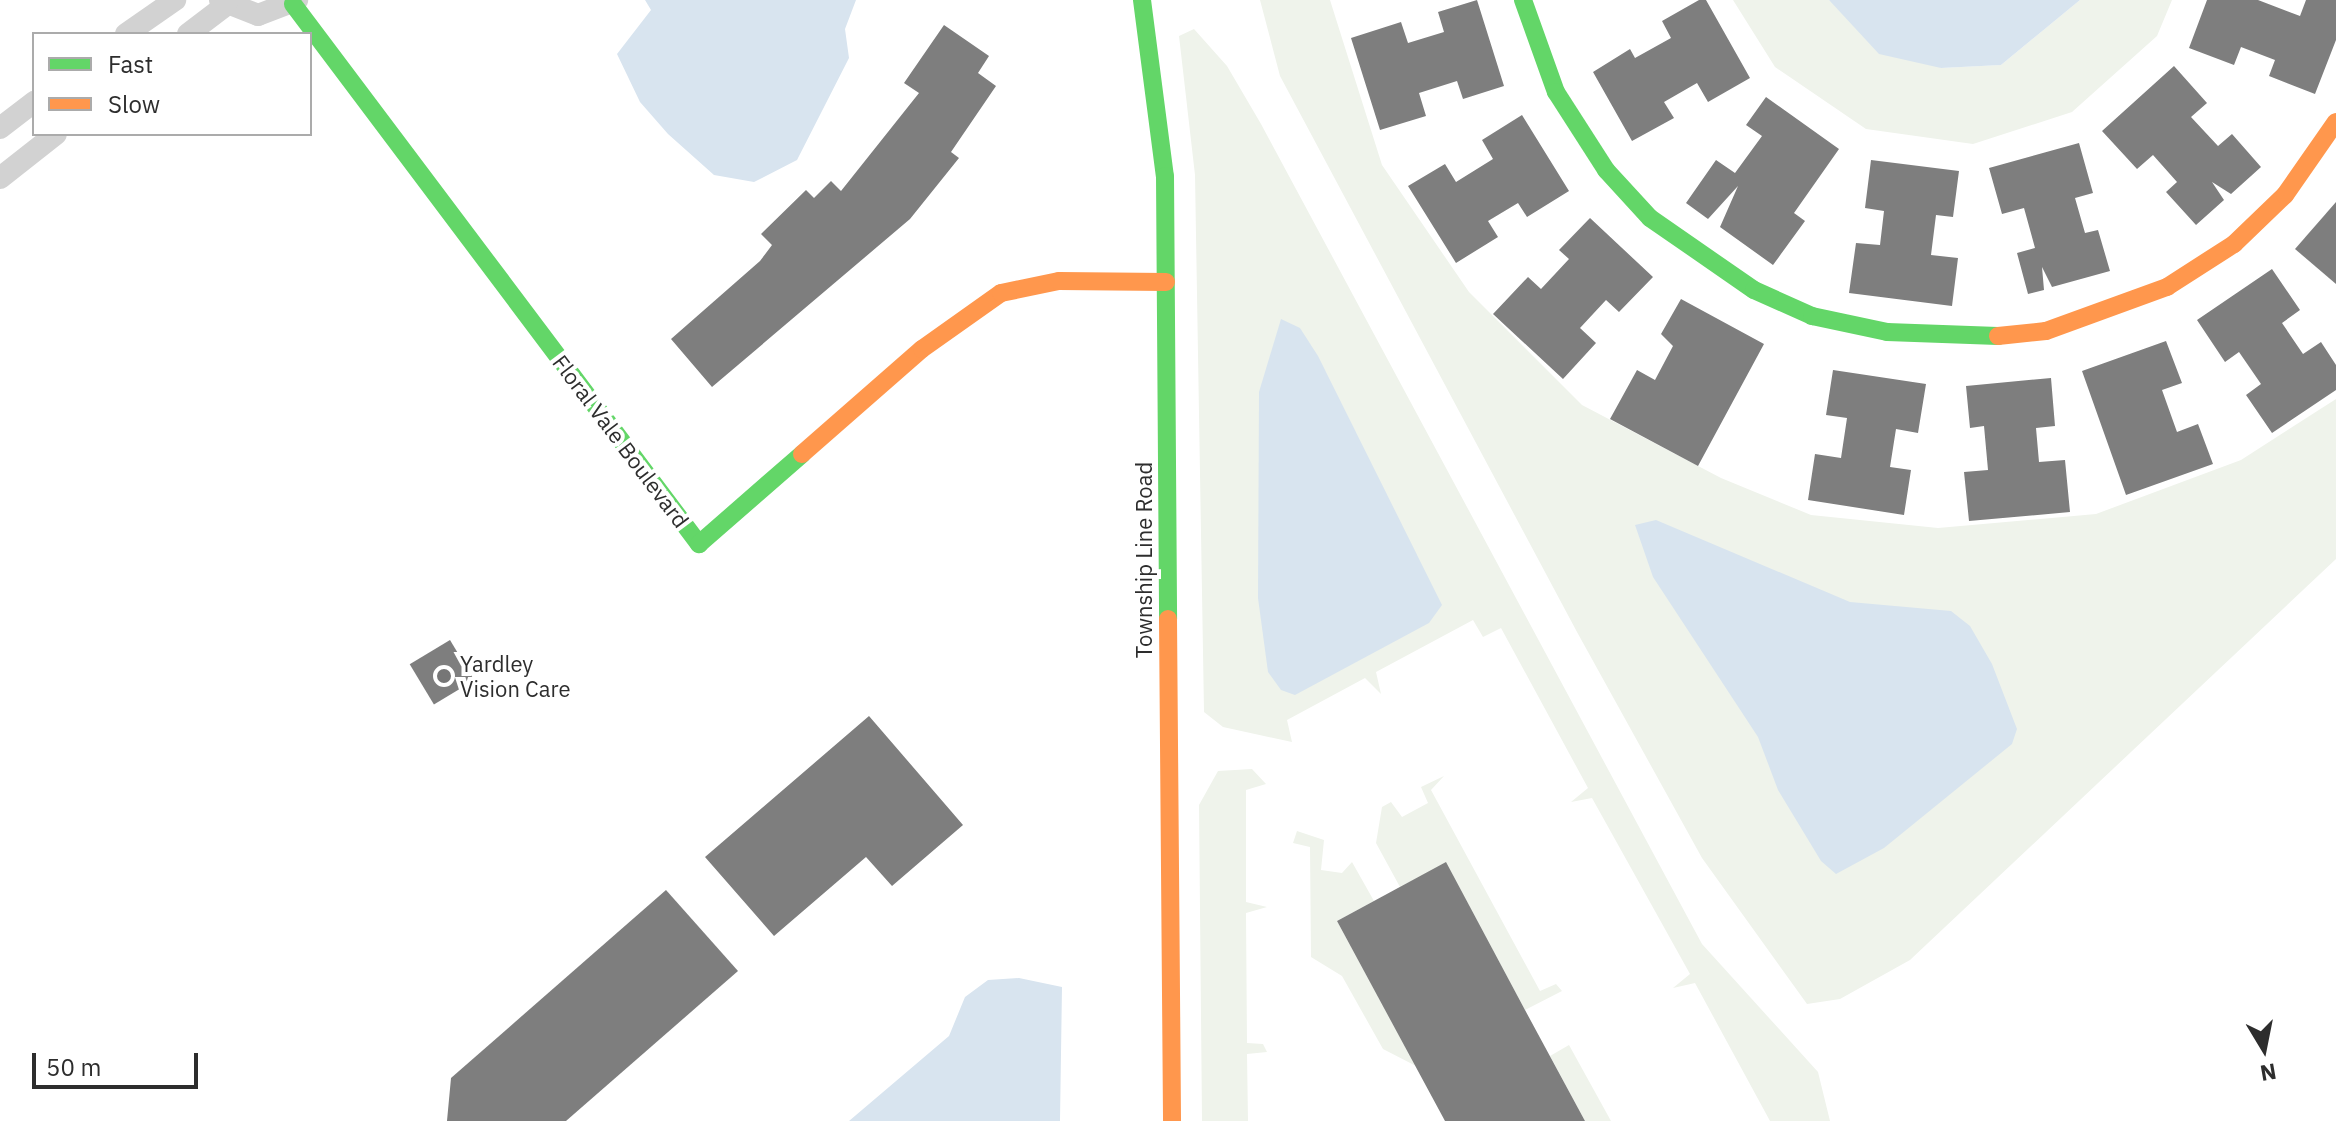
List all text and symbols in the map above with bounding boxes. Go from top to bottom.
legend [32,32,312,136]
text: Fast [108,48,153,80]
text: Slow [108,88,160,120]
street label: Floral Vale Boulevard [547,349,695,533]
street label: Township Line Road [1131,462,1157,658]
place label: Yardley Vision Care [460,650,571,702]
marker: Yardley Vision Care [435,667,453,685]
north arrow [2224,1009,2304,1089]
scale bar [36,1037,202,1087]
text: 50 m [46,1051,101,1083]
text: N [2258,1057,2279,1089]

